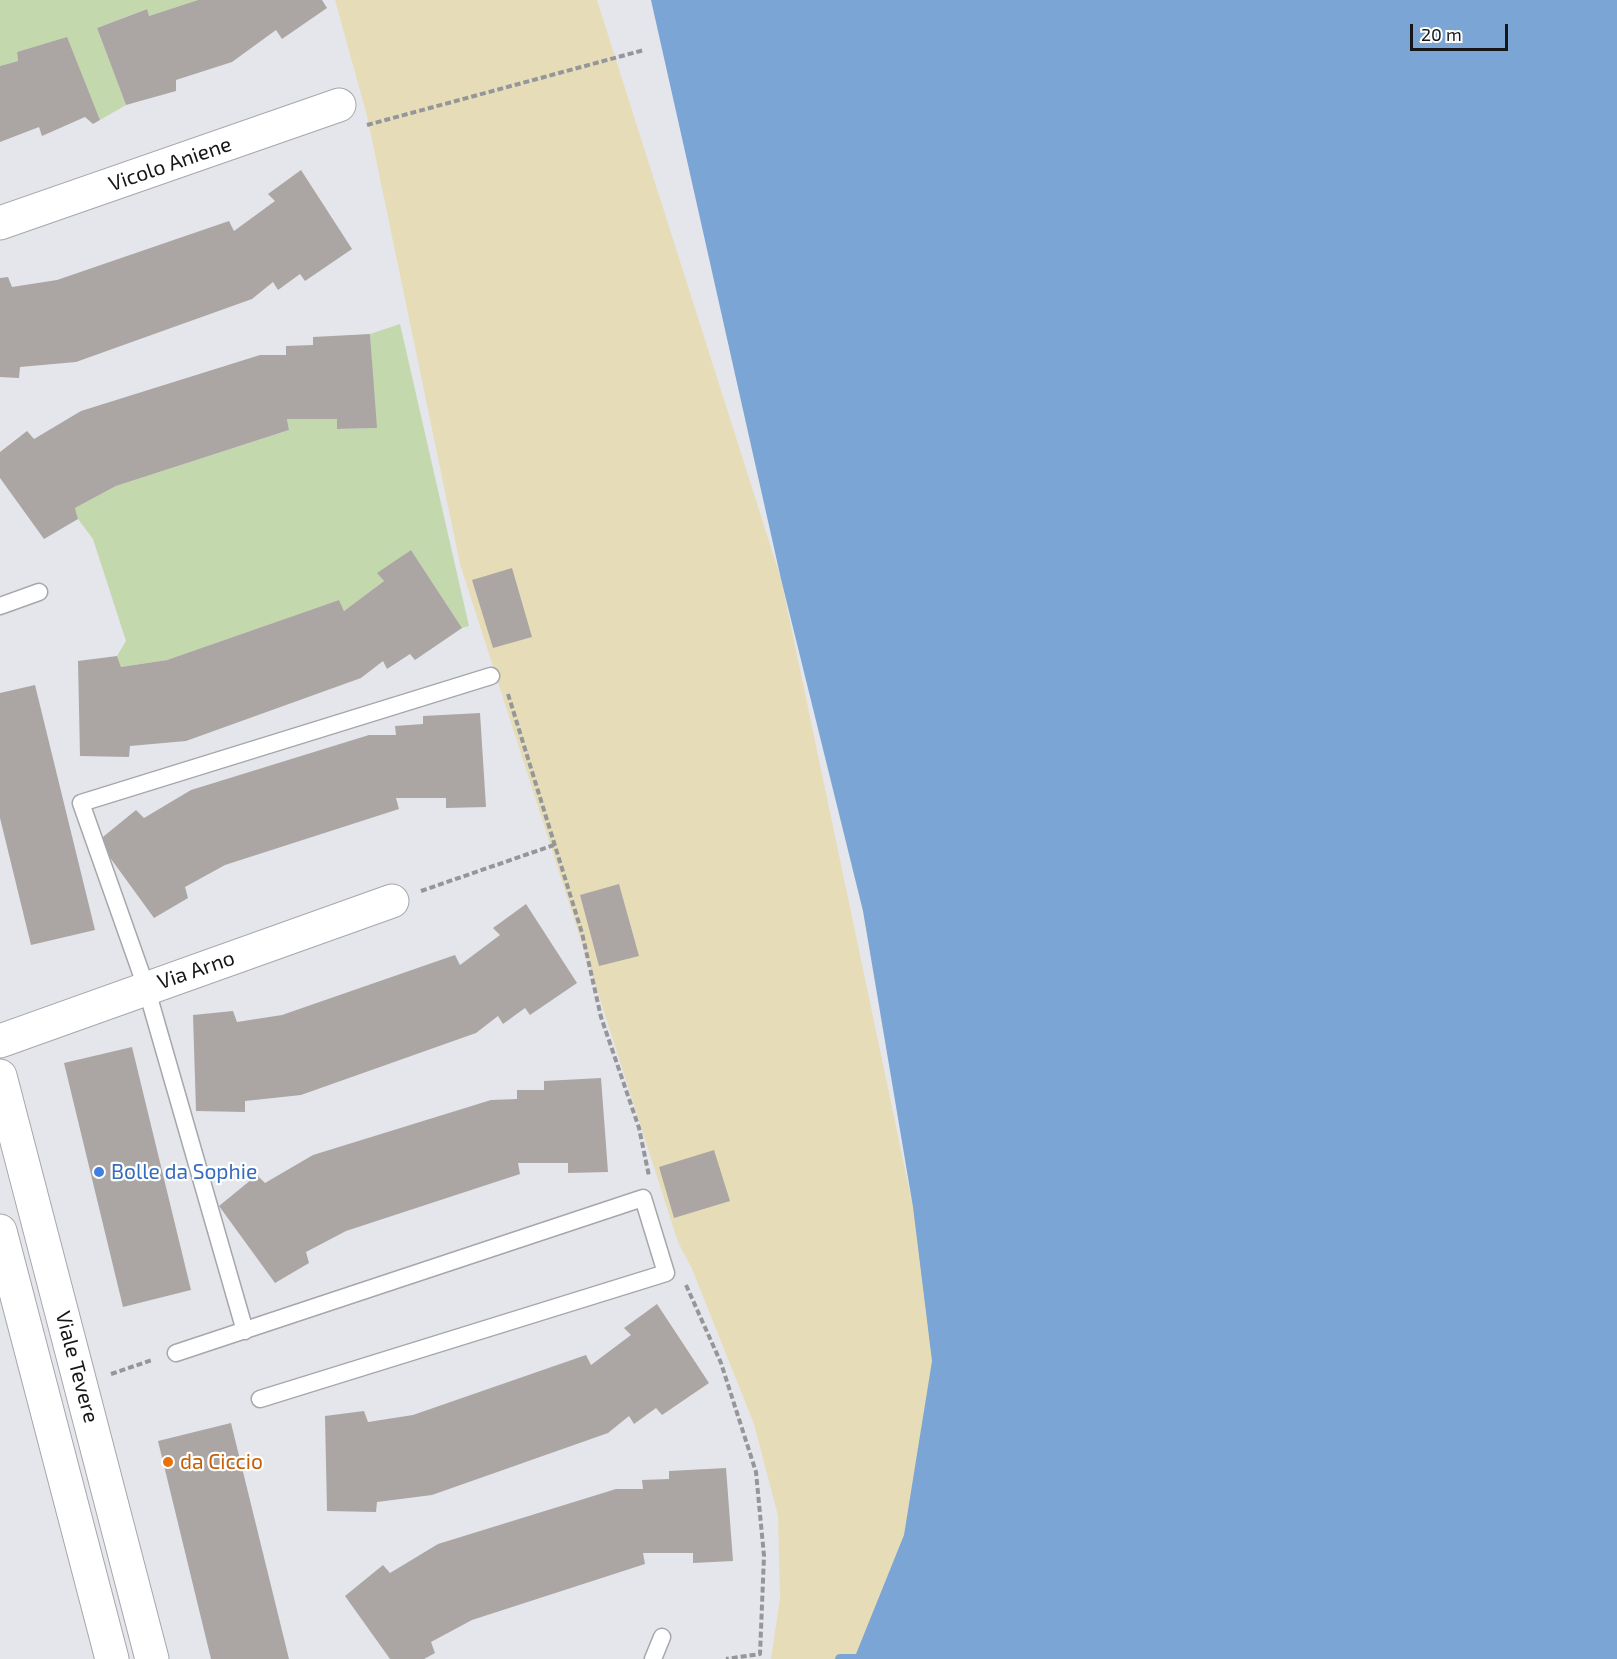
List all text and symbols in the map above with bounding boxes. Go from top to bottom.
scale bar [1413,12,1510,50]
text: 20 m [1421,23,1462,45]
street label: Vicolo Aniene [105,131,235,197]
street label: Via Arno [154,945,238,995]
place label: Bolle da Sophie [111,1159,257,1185]
marker: Bolle da Sophie [92,1165,106,1179]
street label: Viale Tevere [50,1308,104,1426]
place label: da Ciccio [180,1449,263,1475]
marker: da Ciccio [161,1455,175,1469]

